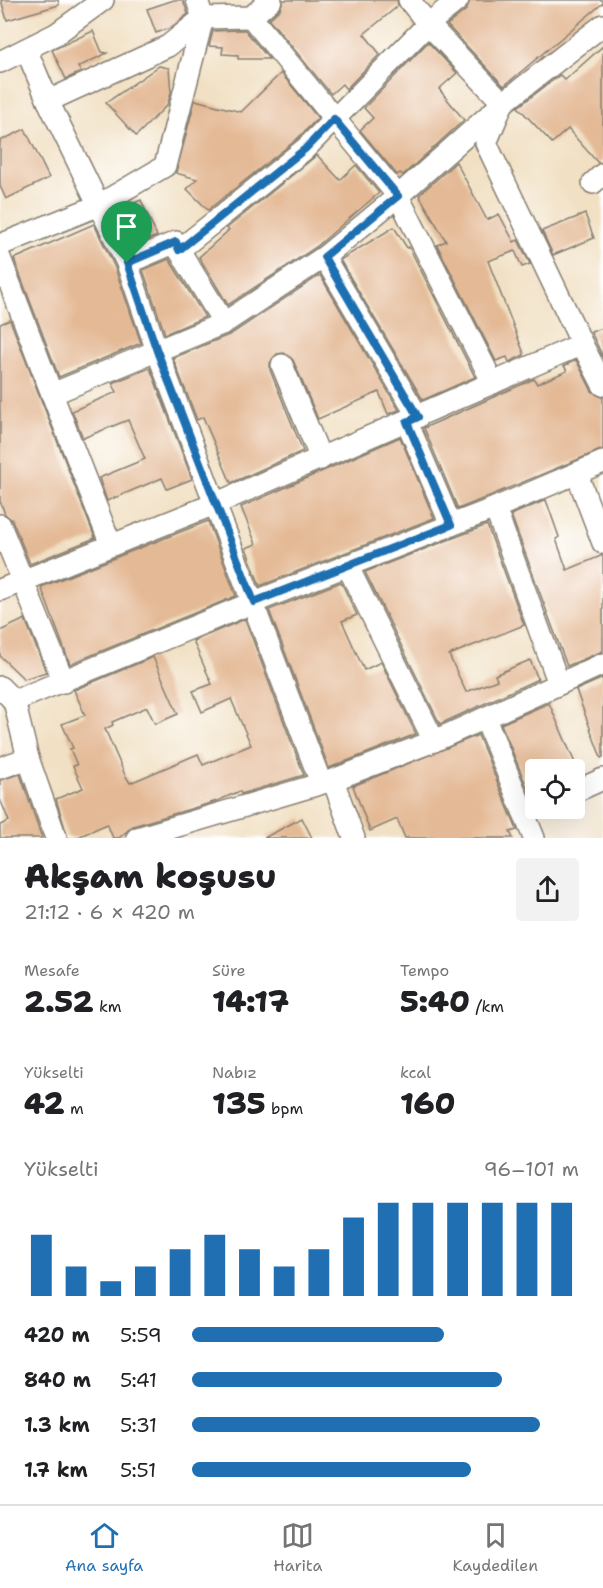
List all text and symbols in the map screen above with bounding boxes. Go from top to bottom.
pin [101,201,152,263]
icon: arrive [110,210,143,243]
map controls [525,759,585,819]
button: locate [525,759,585,819]
text: Akşam koşusu [24,854,277,899]
button: share [516,858,579,921]
text: 21:12 · 6 × 420 m [24,899,195,925]
text: Mesafe [24,960,80,981]
text: Süre [212,960,246,981]
text: Tempo [400,960,449,981]
text: 2.52 [24,981,93,1022]
text: 14:17 [212,981,289,1022]
text: 5:40 [400,981,470,1022]
text: km [93,996,122,1017]
text: /km [470,996,504,1017]
text: Yükselti [24,1062,84,1083]
text: Nabız [212,1062,257,1083]
text: kcal [400,1062,431,1083]
text: 42 [24,1083,65,1124]
text: 135 [212,1083,266,1124]
text: 160 [400,1083,455,1124]
text: m [65,1098,84,1119]
text: bpm [266,1098,303,1119]
text: Yükselti [24,1156,99,1182]
text: 96–101 m [484,1156,579,1182]
text: 420 m [24,1322,90,1348]
text: 5:59 [120,1322,162,1348]
text: 840 m [24,1367,91,1393]
text: 5:41 [120,1367,157,1393]
text: 1.3 km [24,1412,90,1438]
text: 5:31 [120,1412,157,1438]
text: 1.7 km [24,1457,88,1483]
text: 5:51 [120,1457,156,1483]
tab: Ana sayfa [65,1519,143,1576]
tab: Harita [273,1519,322,1576]
tab: Kaydedilen [452,1519,538,1576]

